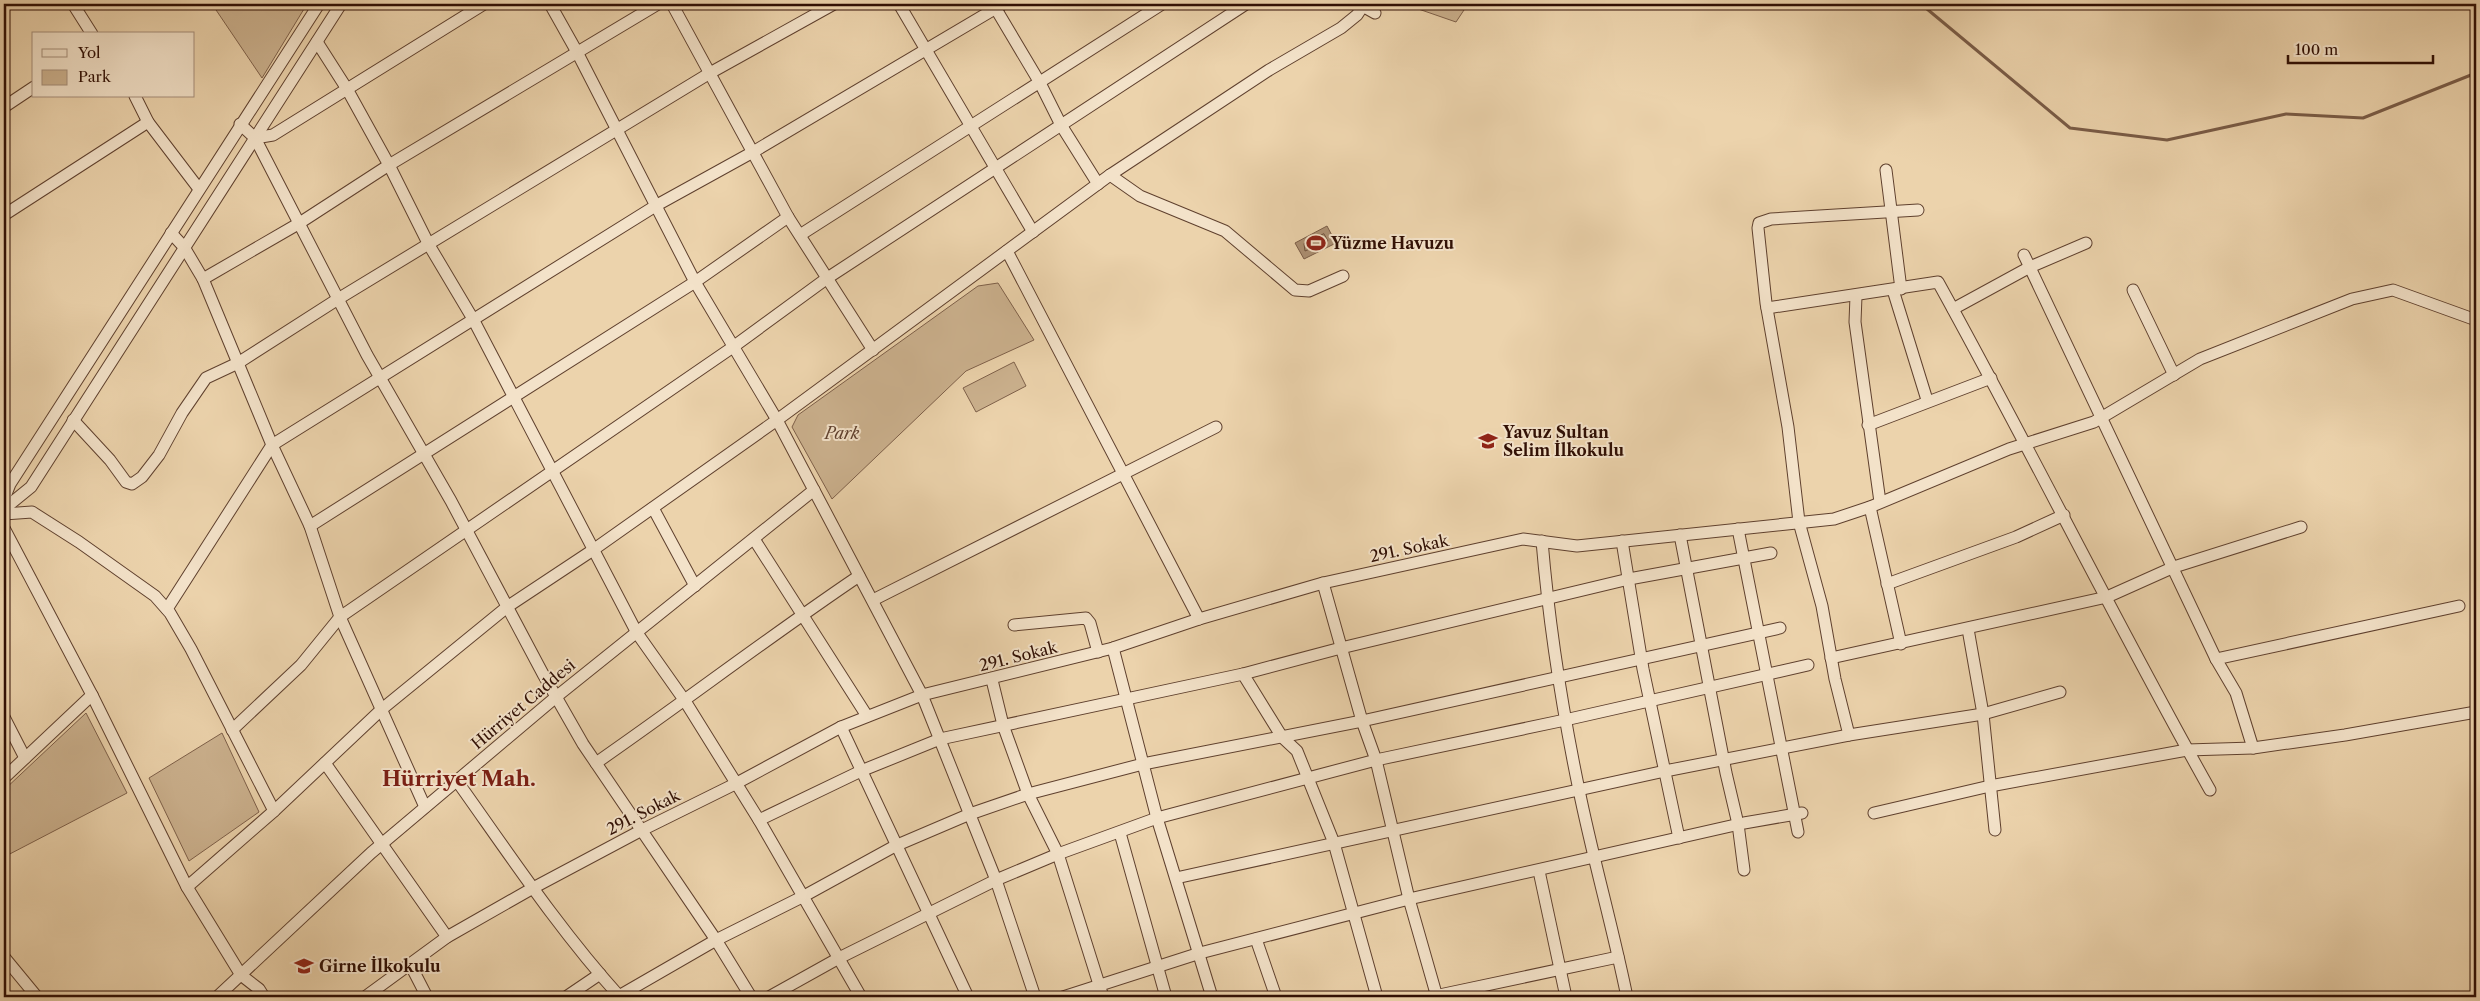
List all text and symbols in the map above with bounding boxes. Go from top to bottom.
legend [32,32,195,98]
scale bar [2288,32,2432,64]
text: 100 m [2295,40,2338,59]
text: Yol [77,43,101,62]
text: Park [78,67,112,86]
sports icon: Yüzme Havuzu [1305,232,1327,254]
place label: Yüzme Havuzu [1330,233,1455,253]
place label: Yavuz Sultan Selim İlkokulu [1502,422,1625,460]
park label: Park [823,423,860,443]
school or university icon: Yavuz Sultan Selim İlkokulu [1477,430,1499,452]
street label: 291. Sokak [1368,530,1451,566]
street label: 291. Sokak [977,636,1060,675]
street label: Hürriyet Caddesi [467,655,579,753]
district label: Hürriyet Mah. [382,766,536,791]
street label: 291. Sokak [603,785,684,839]
school or university icon: Girne İlkokulu [293,955,315,977]
place label: Girne İlkokulu [319,956,441,976]

